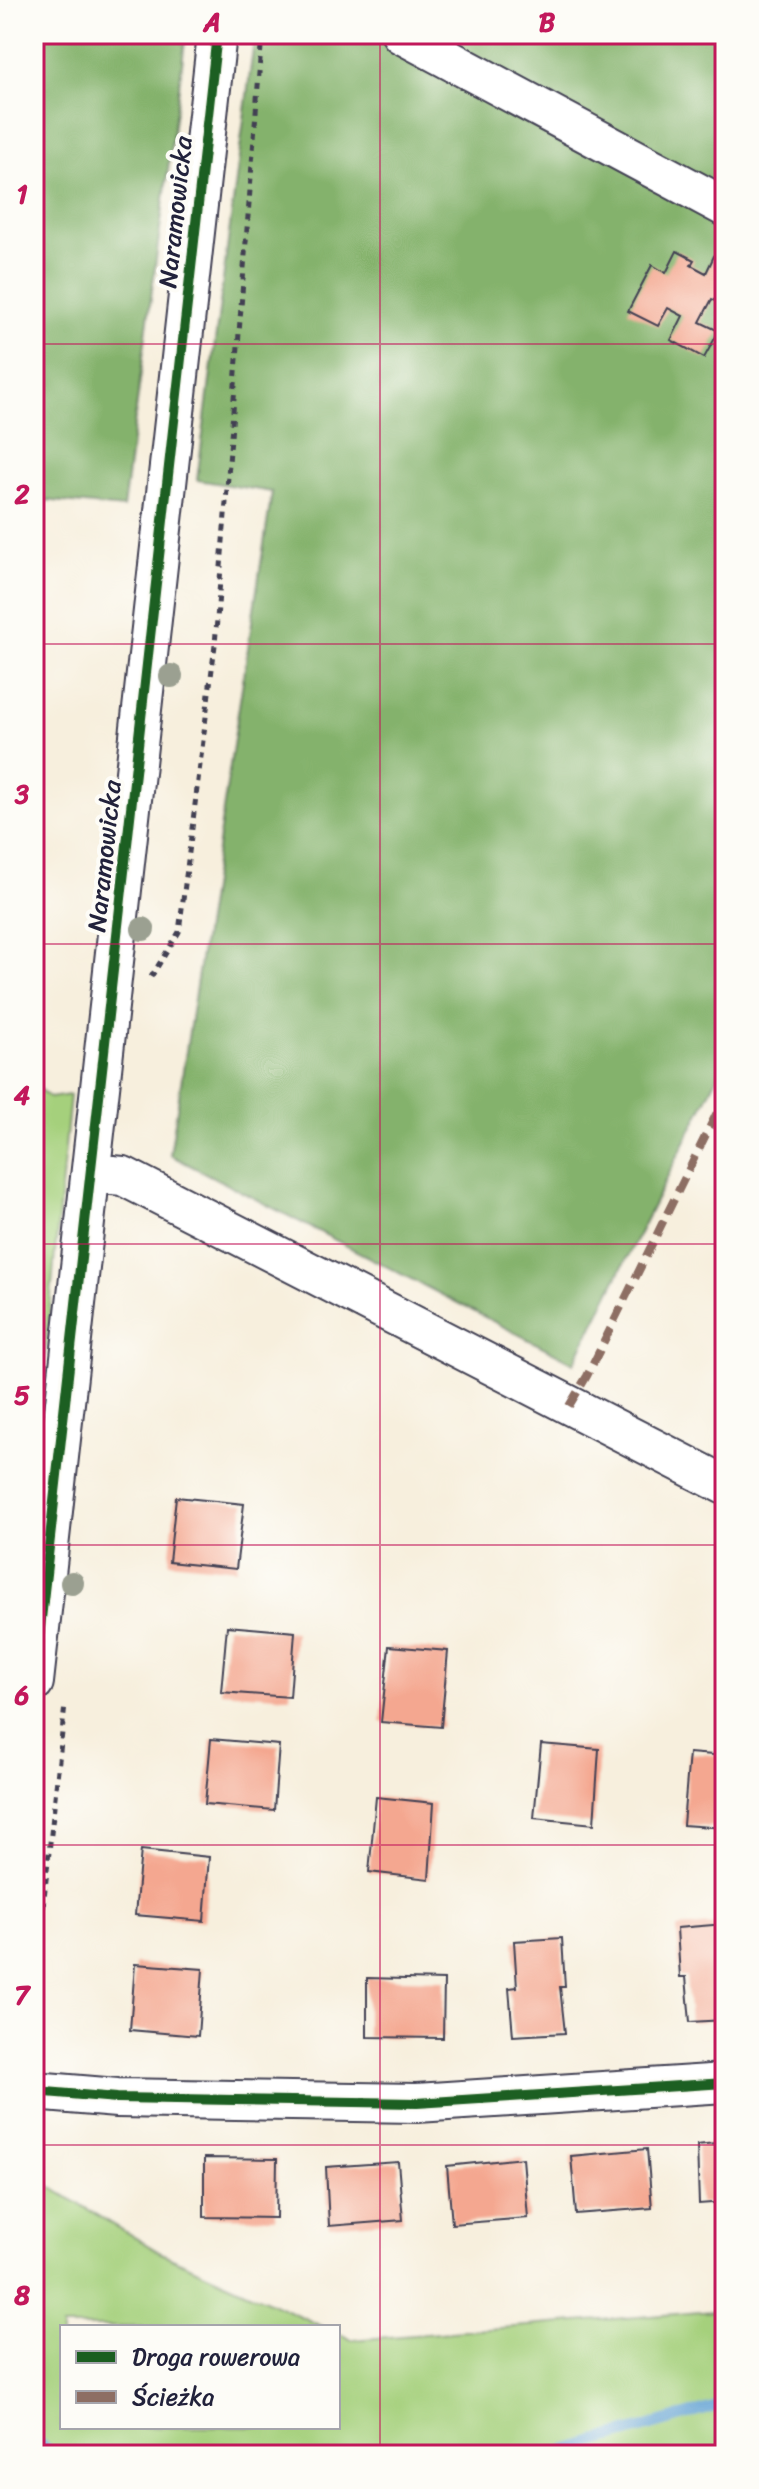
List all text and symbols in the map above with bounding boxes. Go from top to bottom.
text: A [202,0,221,45]
text: B [539,0,556,45]
street label: Naramowicka [144,133,206,290]
text: 1 [16,171,28,217]
text: 2 [13,471,30,517]
text: 3 [14,771,30,817]
street label: Naramowicka [73,777,135,934]
text: 4 [14,1072,30,1118]
text: 5 [14,1372,30,1418]
text: 6 [14,1672,30,1718]
text: 7 [15,1972,32,2018]
text: 8 [13,2272,30,2318]
legend [60,2325,340,2429]
text: Droga rowerowa [132,2336,300,2378]
text: Ścieżka [132,2376,214,2418]

